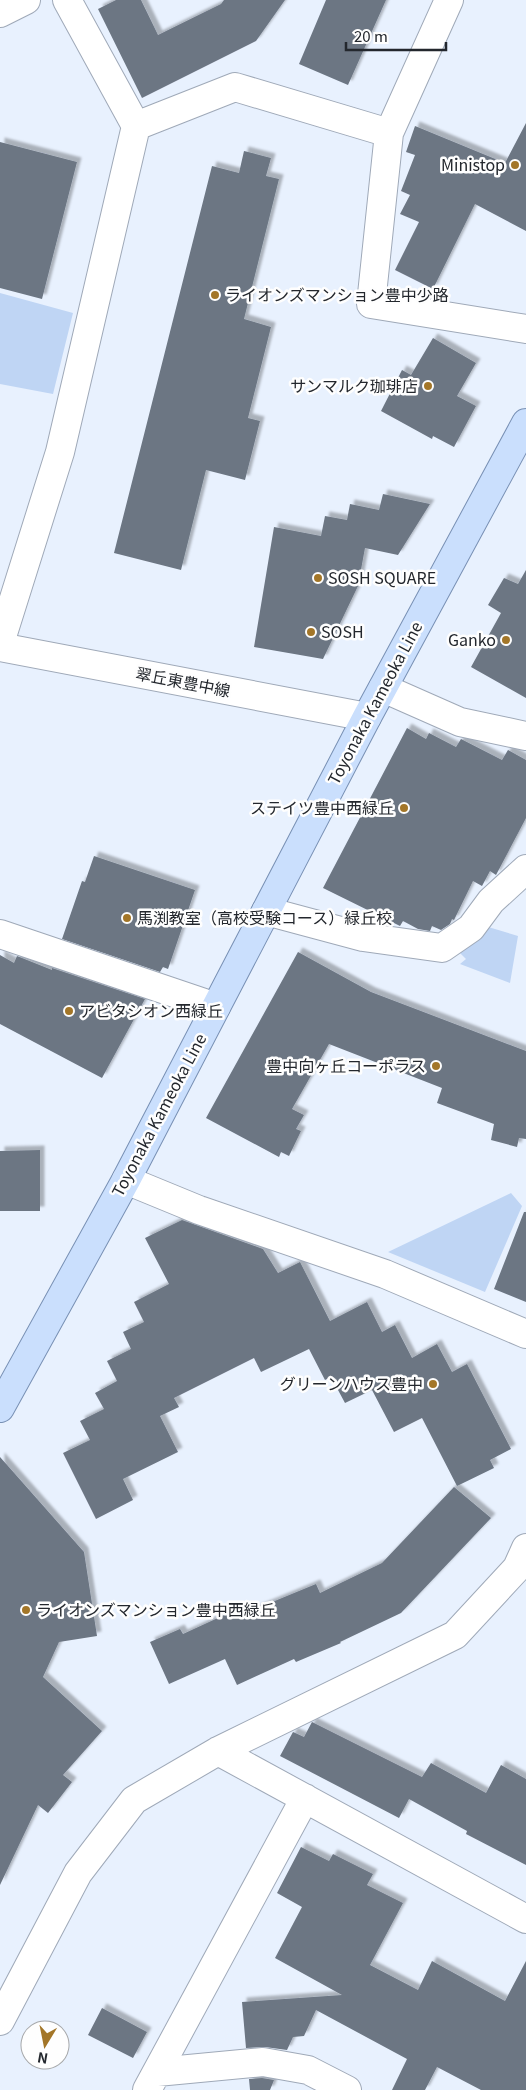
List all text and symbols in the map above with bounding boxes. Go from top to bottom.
scale bar [346,20,446,52]
text: 20 m [354,25,388,46]
place label: Ministop [441,152,505,176]
marker: Ministop [509,159,521,171]
place label: ライオンズマンション豊中少路 [225,282,449,306]
marker: ライオンズマンション豊中少路 [209,289,221,301]
place label: サンマルク珈琲店 [290,373,418,397]
marker: サンマルク珈琲店 [422,380,434,392]
place label: SOSH SQUARE [328,565,436,589]
marker: SOSH SQUARE [312,572,324,584]
street label: Toyonaka Kameoka Line [321,617,427,788]
place label: SOSH [321,619,364,643]
marker: SOSH [305,626,317,638]
place label: Ganko [448,627,496,651]
marker: Ganko [500,634,512,646]
street label: 翠丘東豊中線 [134,660,233,702]
place label: ステイツ豊中西緑丘 [250,795,394,819]
marker: ステイツ豊中西緑丘 [398,802,410,814]
place label: 馬渕教室（高校受験コース）緑丘校 [137,905,392,929]
marker: 馬渕教室（高校受験コース）緑丘校 [121,912,133,924]
place label: アビタシオン西緑丘 [79,998,223,1022]
marker: アビタシオン西緑丘 [63,1005,75,1017]
street label: Toyonaka Kameoka Line [105,1029,211,1200]
place label: 豊中向ヶ丘コーポラス [266,1053,426,1077]
marker: 豊中向ヶ丘コーポラス [430,1060,442,1072]
place label: グリーンハウス豊中 [280,1371,423,1395]
marker: グリーンハウス豊中 [427,1378,439,1390]
place label: ライオンズマンション豊中西緑丘 [36,1597,276,1621]
marker: ライオンズマンション豊中西緑丘 [20,1604,32,1616]
north arrow [20,2020,70,2070]
text: N [36,2048,49,2070]

